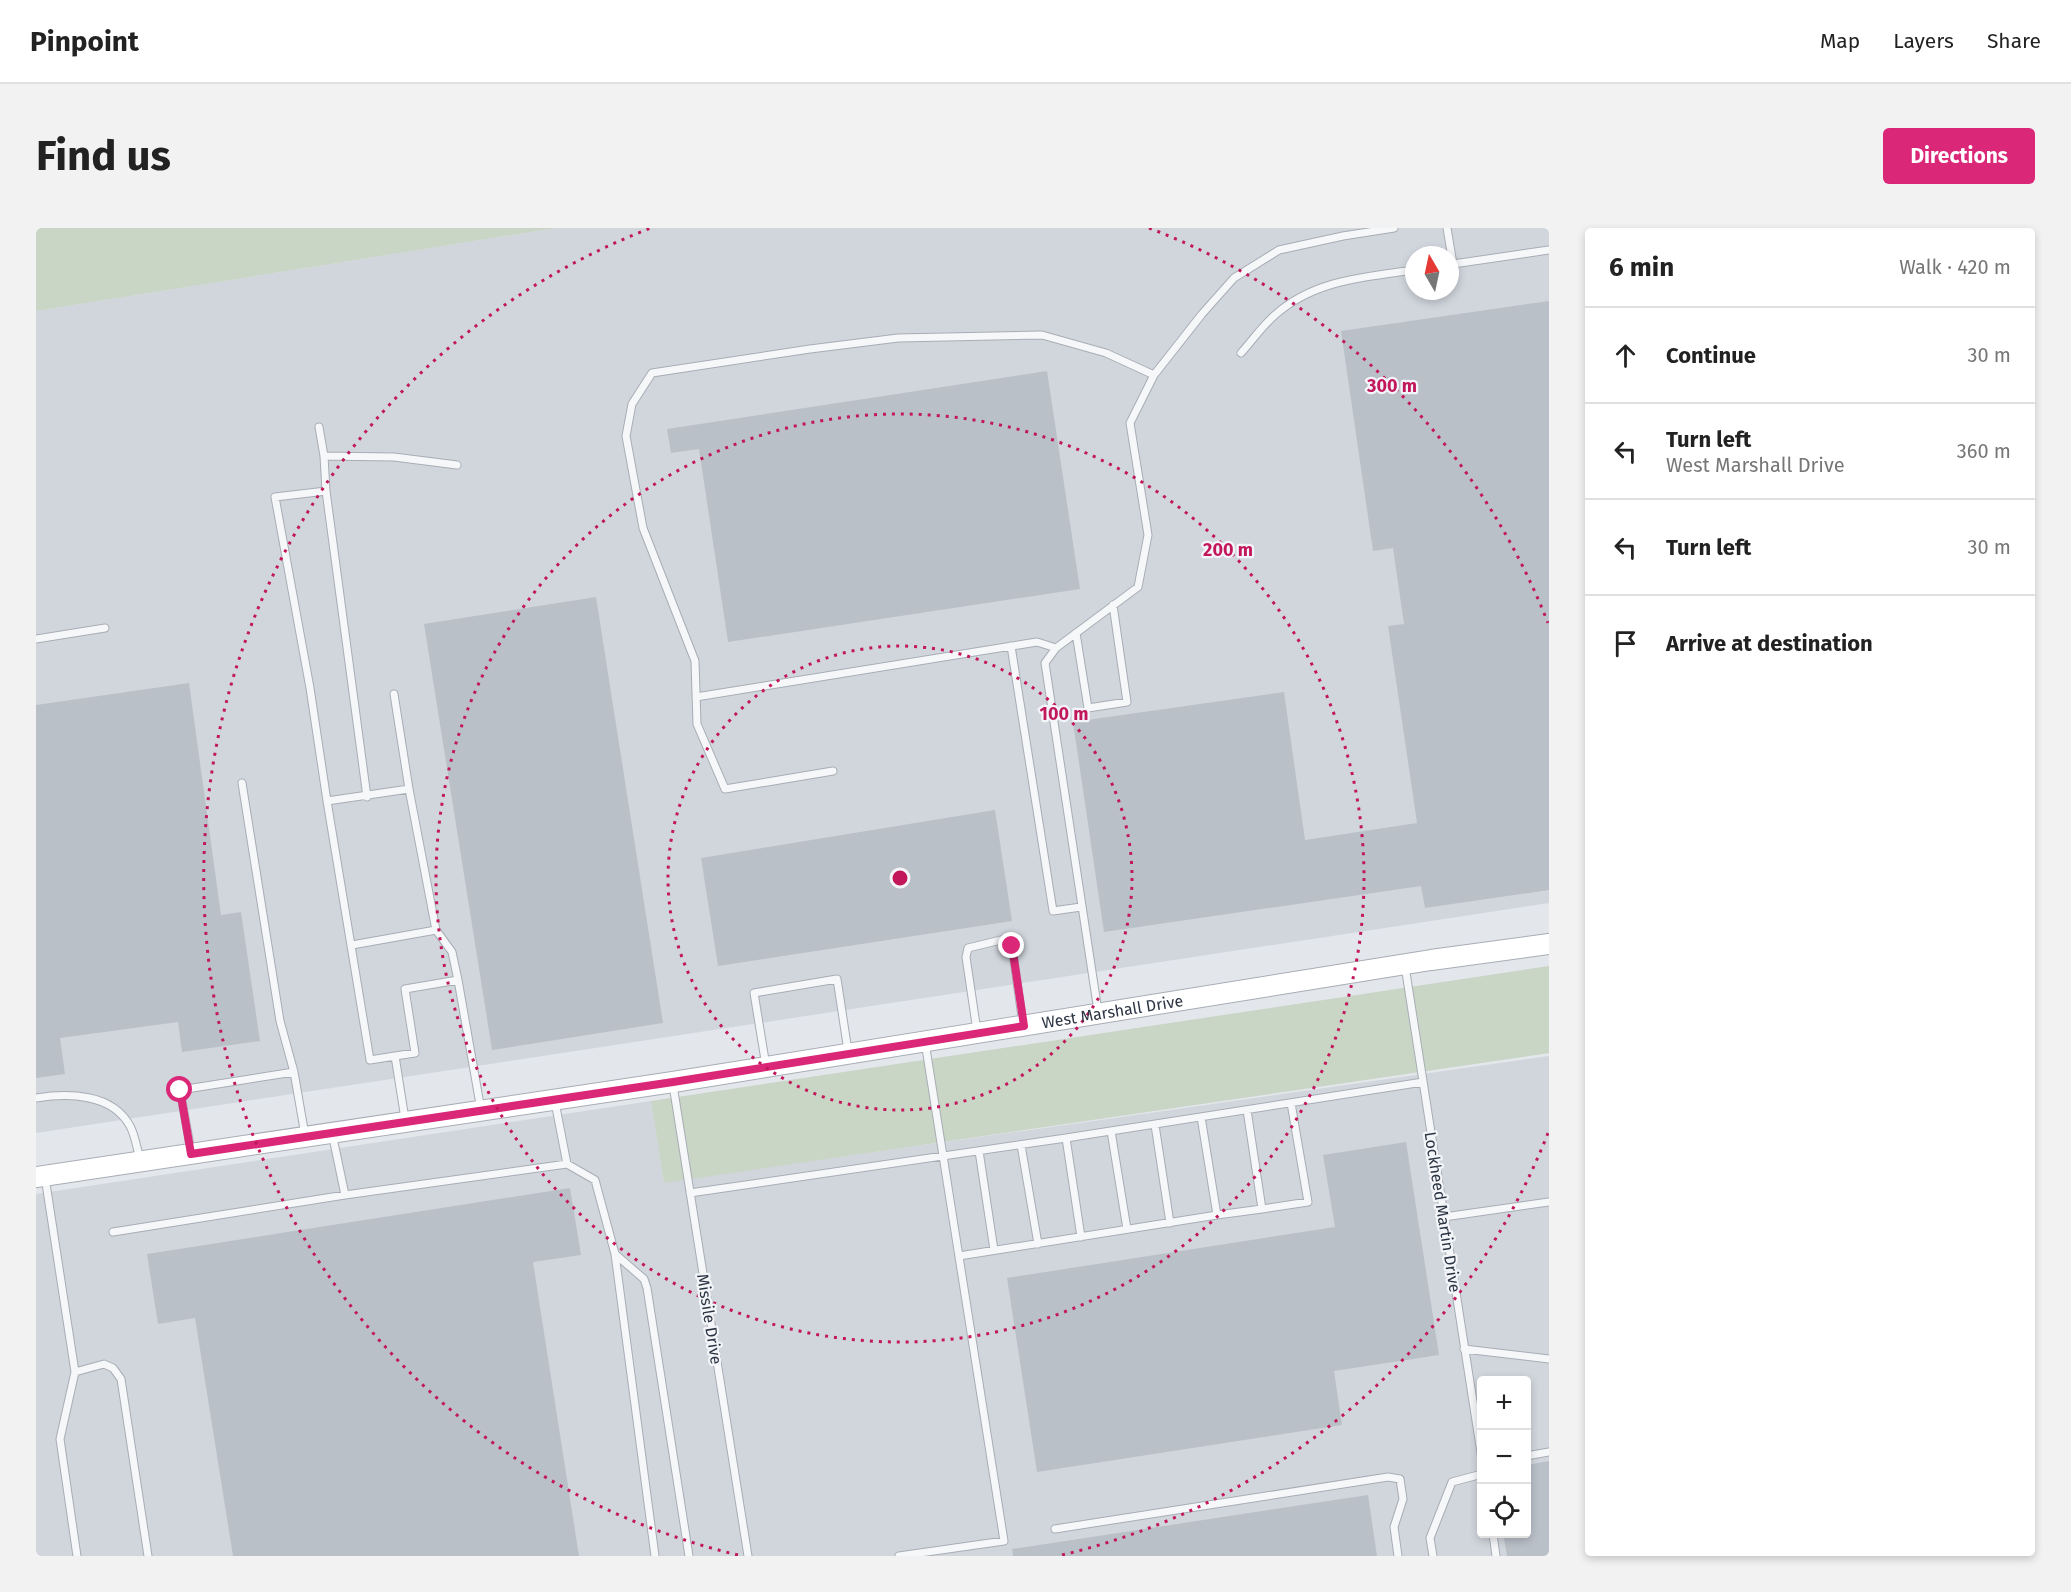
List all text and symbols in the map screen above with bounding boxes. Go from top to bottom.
text: Pinpoint [30,25,139,58]
text: Map [1820,28,1860,54]
text: Layers [1893,28,1954,54]
text: Share [1987,28,2041,54]
button: Directions [1883,128,2035,184]
text: Find us [36,131,171,181]
north arrow [1405,246,1459,300]
text: 6 min [1609,252,1674,283]
text: Walk · 420 m [1899,255,2011,279]
icon: ahead [1609,339,1642,372]
text: Continue [1666,342,1756,369]
text: 30 m [1967,343,2011,367]
text: 300 m [1366,375,1417,397]
text: Turn left [1666,426,1751,453]
icon: left [1609,435,1642,468]
text: 360 m [1957,439,2011,463]
text: West Marshall Drive [1666,453,1845,477]
icon: left [1609,531,1642,564]
text: Turn left [1666,534,1751,561]
text: 30 m [1967,535,2011,559]
text: 200 m [1203,539,1253,561]
icon: arrive [1609,627,1642,660]
text: Arrive at destination [1666,630,1873,657]
text: 100 m [1040,703,1088,725]
centre of rings [890,868,910,888]
route end [998,932,1024,958]
street label: West Marshall Drive [1040,991,1185,1033]
route start [166,1076,192,1102]
street label: Lockheed Martin Drive [1420,1131,1465,1294]
street label: Missile Drive [693,1272,726,1366]
map controls [1477,1376,1531,1538]
button: + [1477,1376,1531,1430]
button: − [1477,1430,1531,1484]
button: locate [1477,1484,1531,1538]

